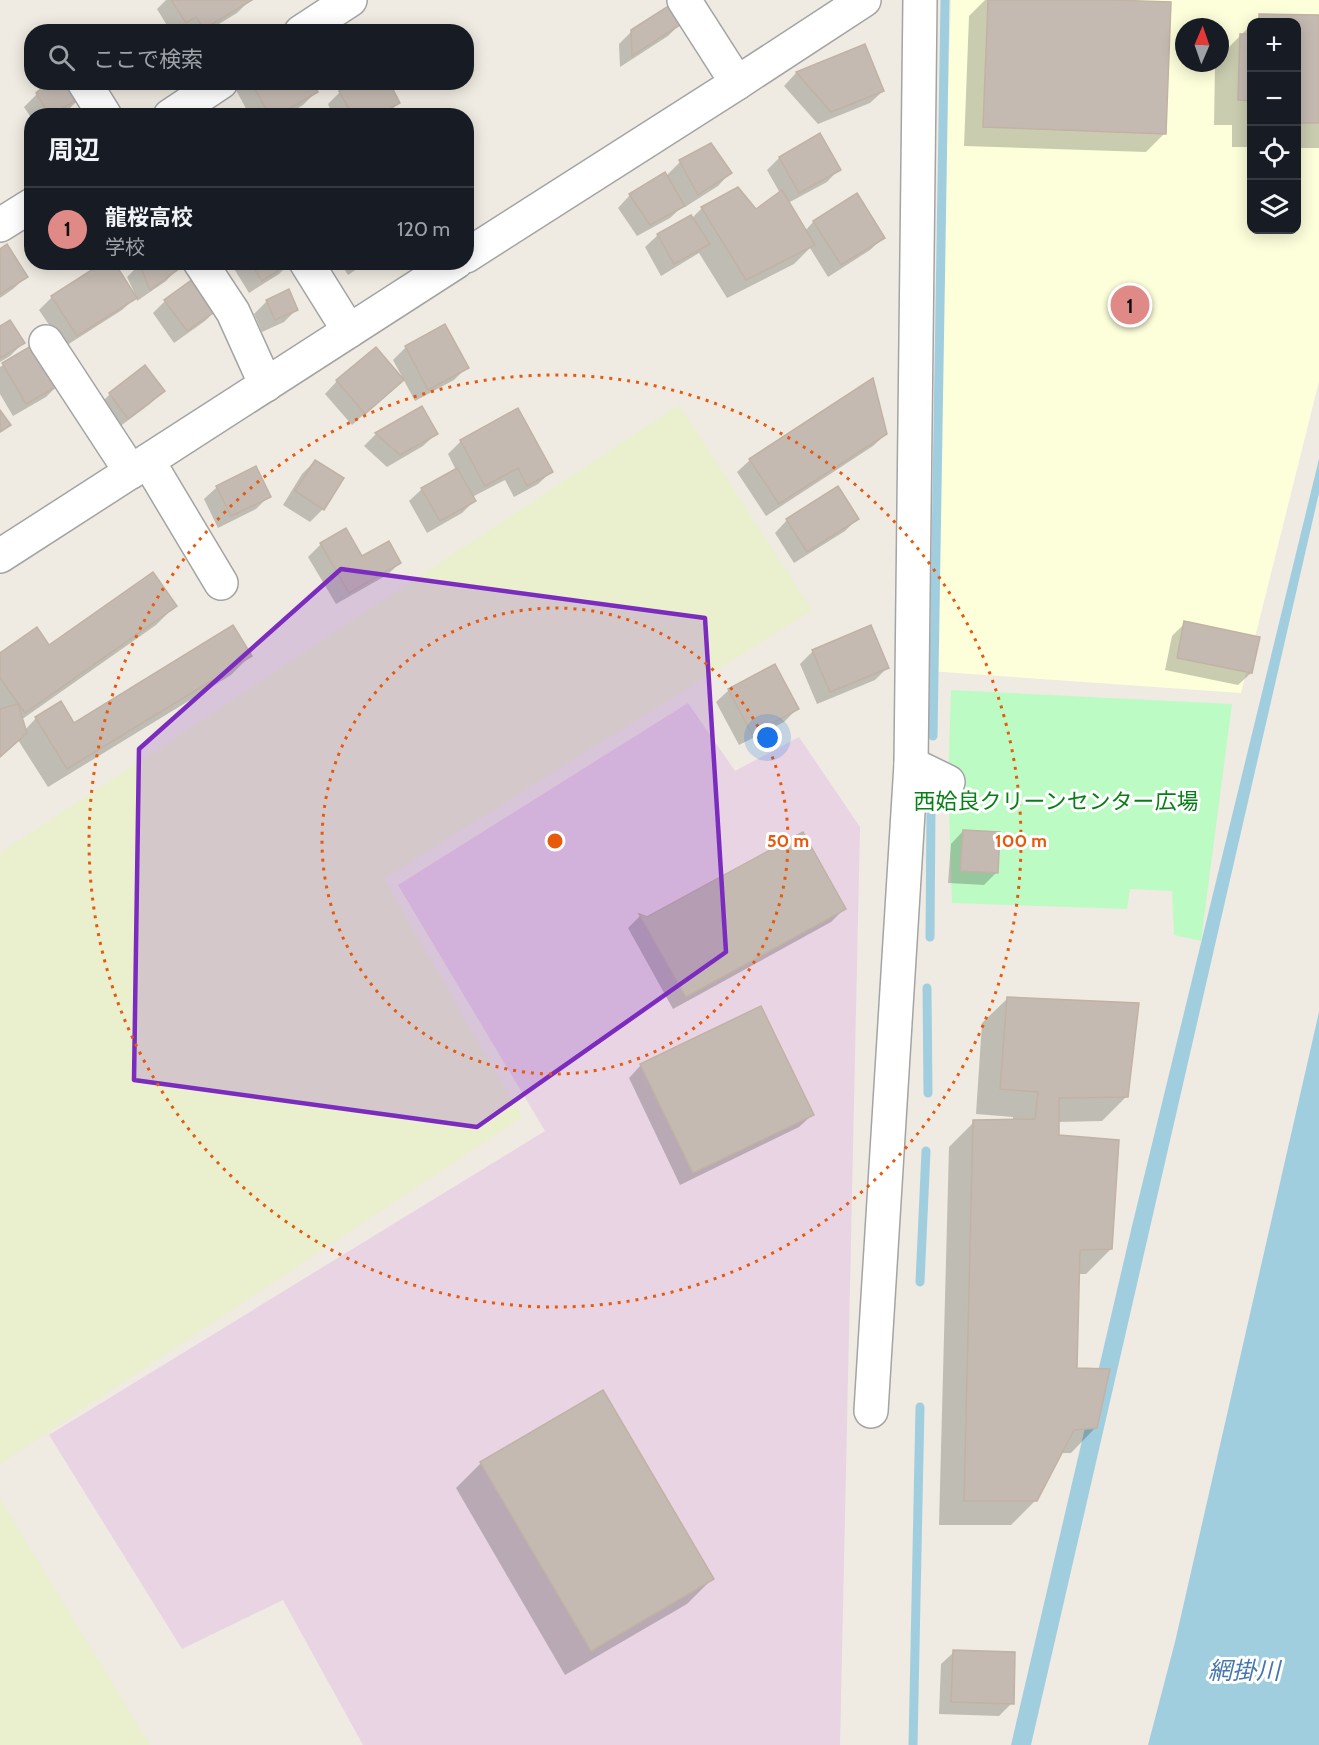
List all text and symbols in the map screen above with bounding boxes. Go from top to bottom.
north arrow [1175,18,1229,72]
map controls [1247,18,1301,234]
button: + [1247,18,1301,72]
search box [24,24,474,90]
icon: search [45,41,78,74]
text: ここで検索 [93,46,203,73]
button: − [1247,72,1301,126]
button: locate [1247,126,1301,180]
text: 周辺 [48,134,100,166]
button: layers [1247,180,1301,234]
text: 龍桜高校 [105,204,193,231]
text: 1 [64,217,71,241]
text: 120 m [397,217,450,241]
text: 学校 [105,235,145,259]
pin: 1 [1110,282,1150,328]
your location [753,723,782,752]
park label: 西姶良クリーンセンター広場 [914,788,1198,815]
text: 50 m [767,830,809,852]
text: 100 m [995,830,1047,852]
centre of rings [545,831,565,851]
water label: 網掛川 [1208,1656,1283,1685]

